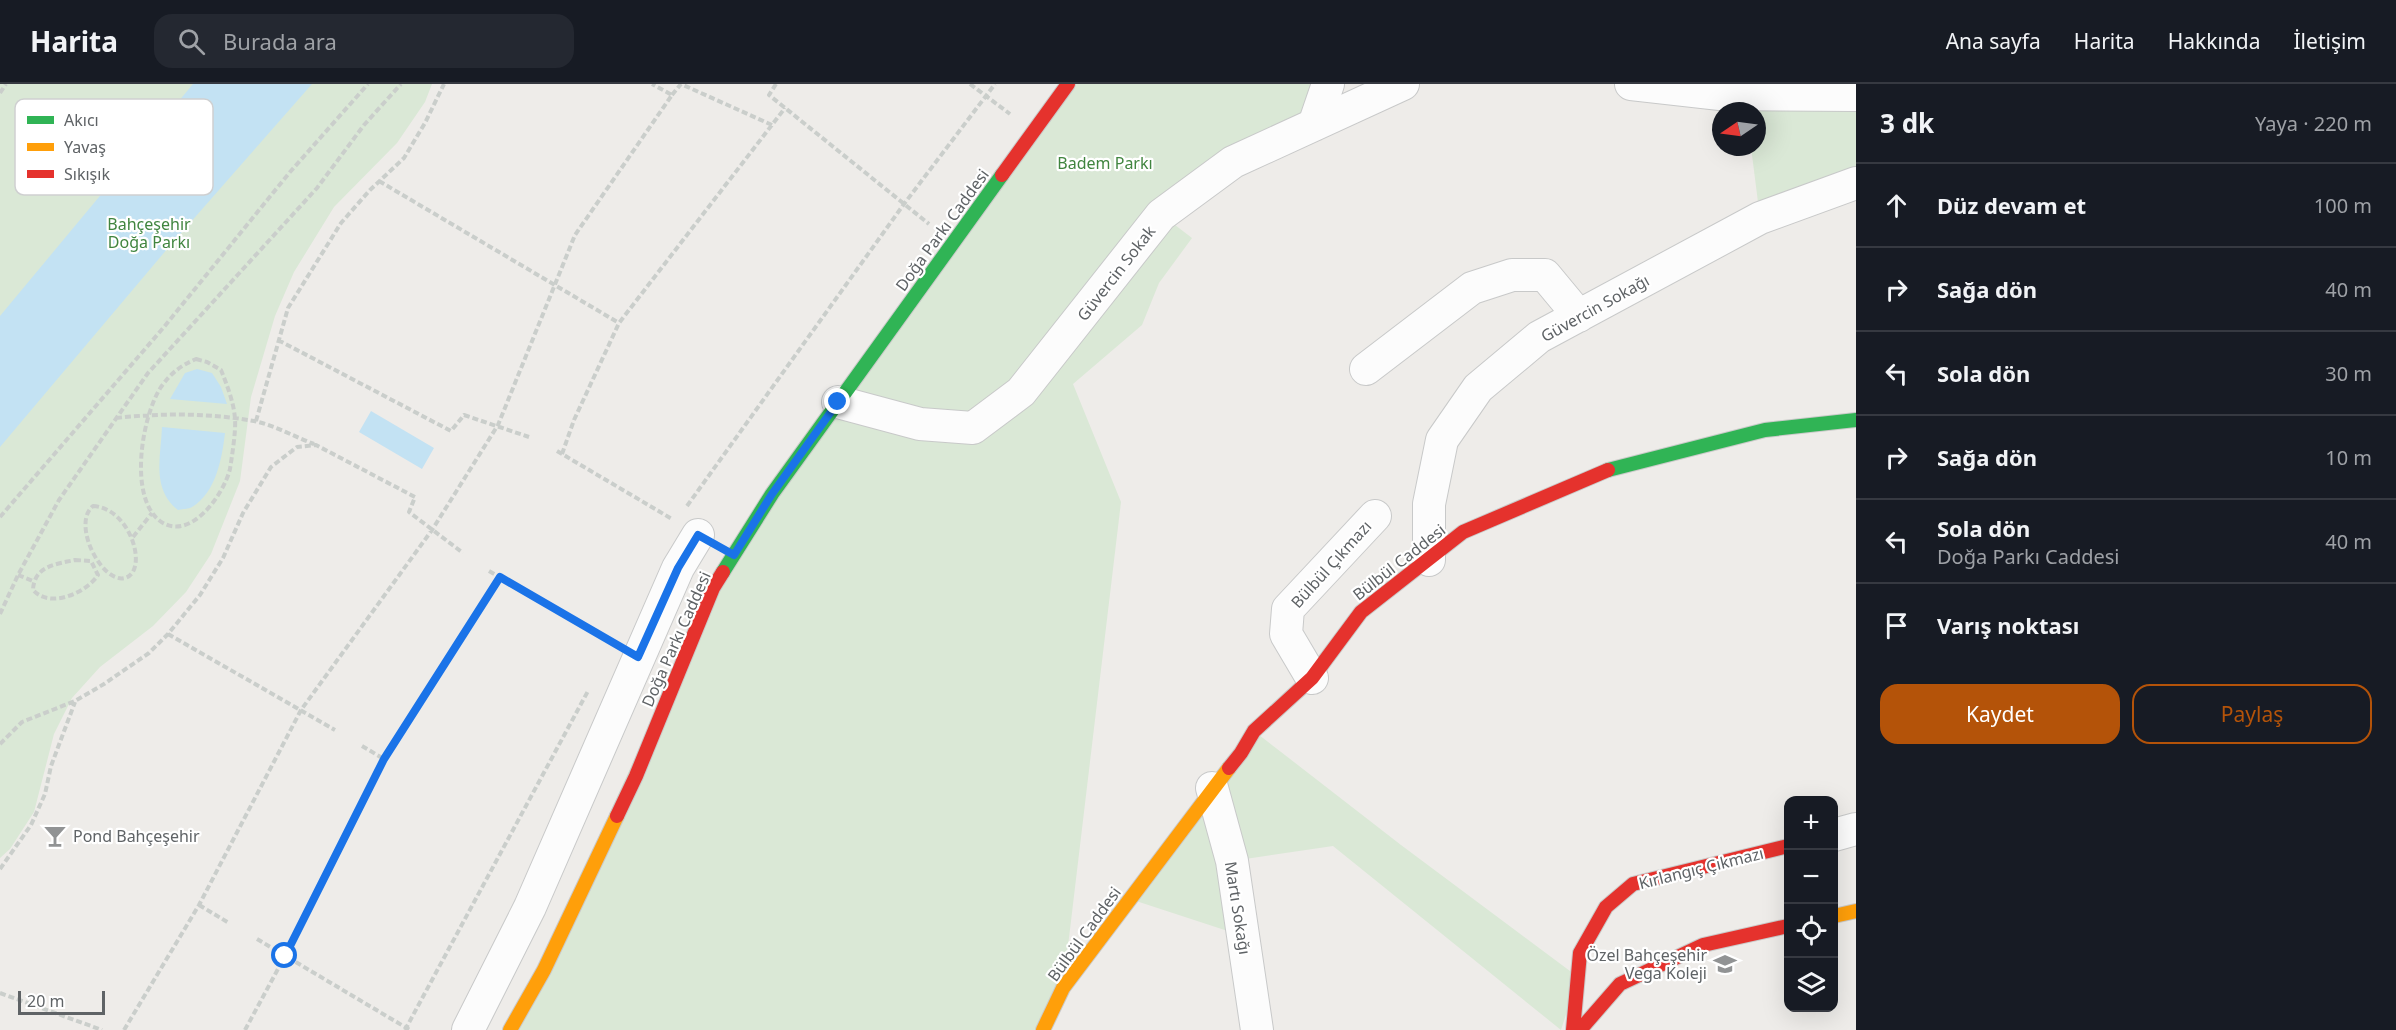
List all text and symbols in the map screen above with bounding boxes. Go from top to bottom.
search box [154,14,574,68]
text: Harita [30,22,118,60]
icon: search [175,25,208,58]
text: Burada ara [223,26,337,56]
text: Ana sayfa [1946,27,2041,55]
text: Harita [2074,27,2135,55]
text: Hakkında [2168,27,2261,55]
text: İletişim [2294,27,2366,55]
legend [15,99,213,195]
north arrow [1712,102,1766,156]
text: 3 dk [1880,105,1934,141]
text: Akıcı [64,109,99,131]
text: Yaya · 220 m [2255,110,2372,137]
text: Yavaş [64,136,106,158]
park label: Badem Parkı [1057,152,1153,174]
text: Sıkışık [64,163,110,185]
street label: Doğa Parkı Caddesi [890,164,994,296]
icon: ahead [1880,189,1913,222]
text: Düz devam et [1937,190,2086,220]
text: 100 m [2314,192,2372,219]
park label: Bahçeşehir Doğa Parkı [107,213,191,253]
street label: Güvercin Sokak [1072,220,1160,325]
street label: Güvercin Sokağı [1537,269,1653,347]
icon: right [1880,273,1913,306]
text: Sağa dön [1937,274,2037,304]
text: 40 m [2325,276,2372,303]
icon: left [1880,357,1913,390]
text: Sola dön [1937,358,2030,388]
text: 30 m [2325,360,2372,387]
route end [824,388,850,414]
icon: right [1880,441,1913,474]
text: Sağa dön [1937,442,2037,472]
text: 10 m [2325,444,2372,471]
text: Sola dön [1937,513,2030,543]
street label: Bülbül Çıkmazı [1286,515,1376,613]
street label: Bülbül Caddesi [1348,519,1450,605]
icon: left [1880,525,1913,558]
text: 40 m [2325,528,2372,555]
text: Doğa Parkı Caddesi [1937,543,2120,570]
street label: Doğa Parkı Caddesi [636,568,716,710]
icon: arrive [1880,609,1913,642]
text: Varış noktası [1937,610,2079,640]
button: Kaydet [1880,684,2120,744]
button: Paylaş [2132,684,2372,744]
map controls [1784,796,1838,1012]
button: + [1784,796,1838,850]
bar icon: Pond Bahçeşehir [42,823,68,849]
place label: Pond Bahçeşehir [73,825,200,847]
street label: Kırlangıç Çıkmazı [1636,842,1766,894]
button: − [1784,850,1838,904]
street label: Martı Sokağı [1220,860,1256,956]
street label: Bülbül Caddesi [1042,882,1126,986]
button: locate [1784,904,1838,958]
route start [271,942,297,968]
place label: Özel Bahçeşehir Vega Koleji [1586,944,1707,984]
school or university icon: Özel Bahçeşehir Vega Koleji [1712,951,1738,977]
button: layers [1784,958,1838,1012]
scale bar [18,988,105,1016]
text: 20 m [27,990,64,1012]

